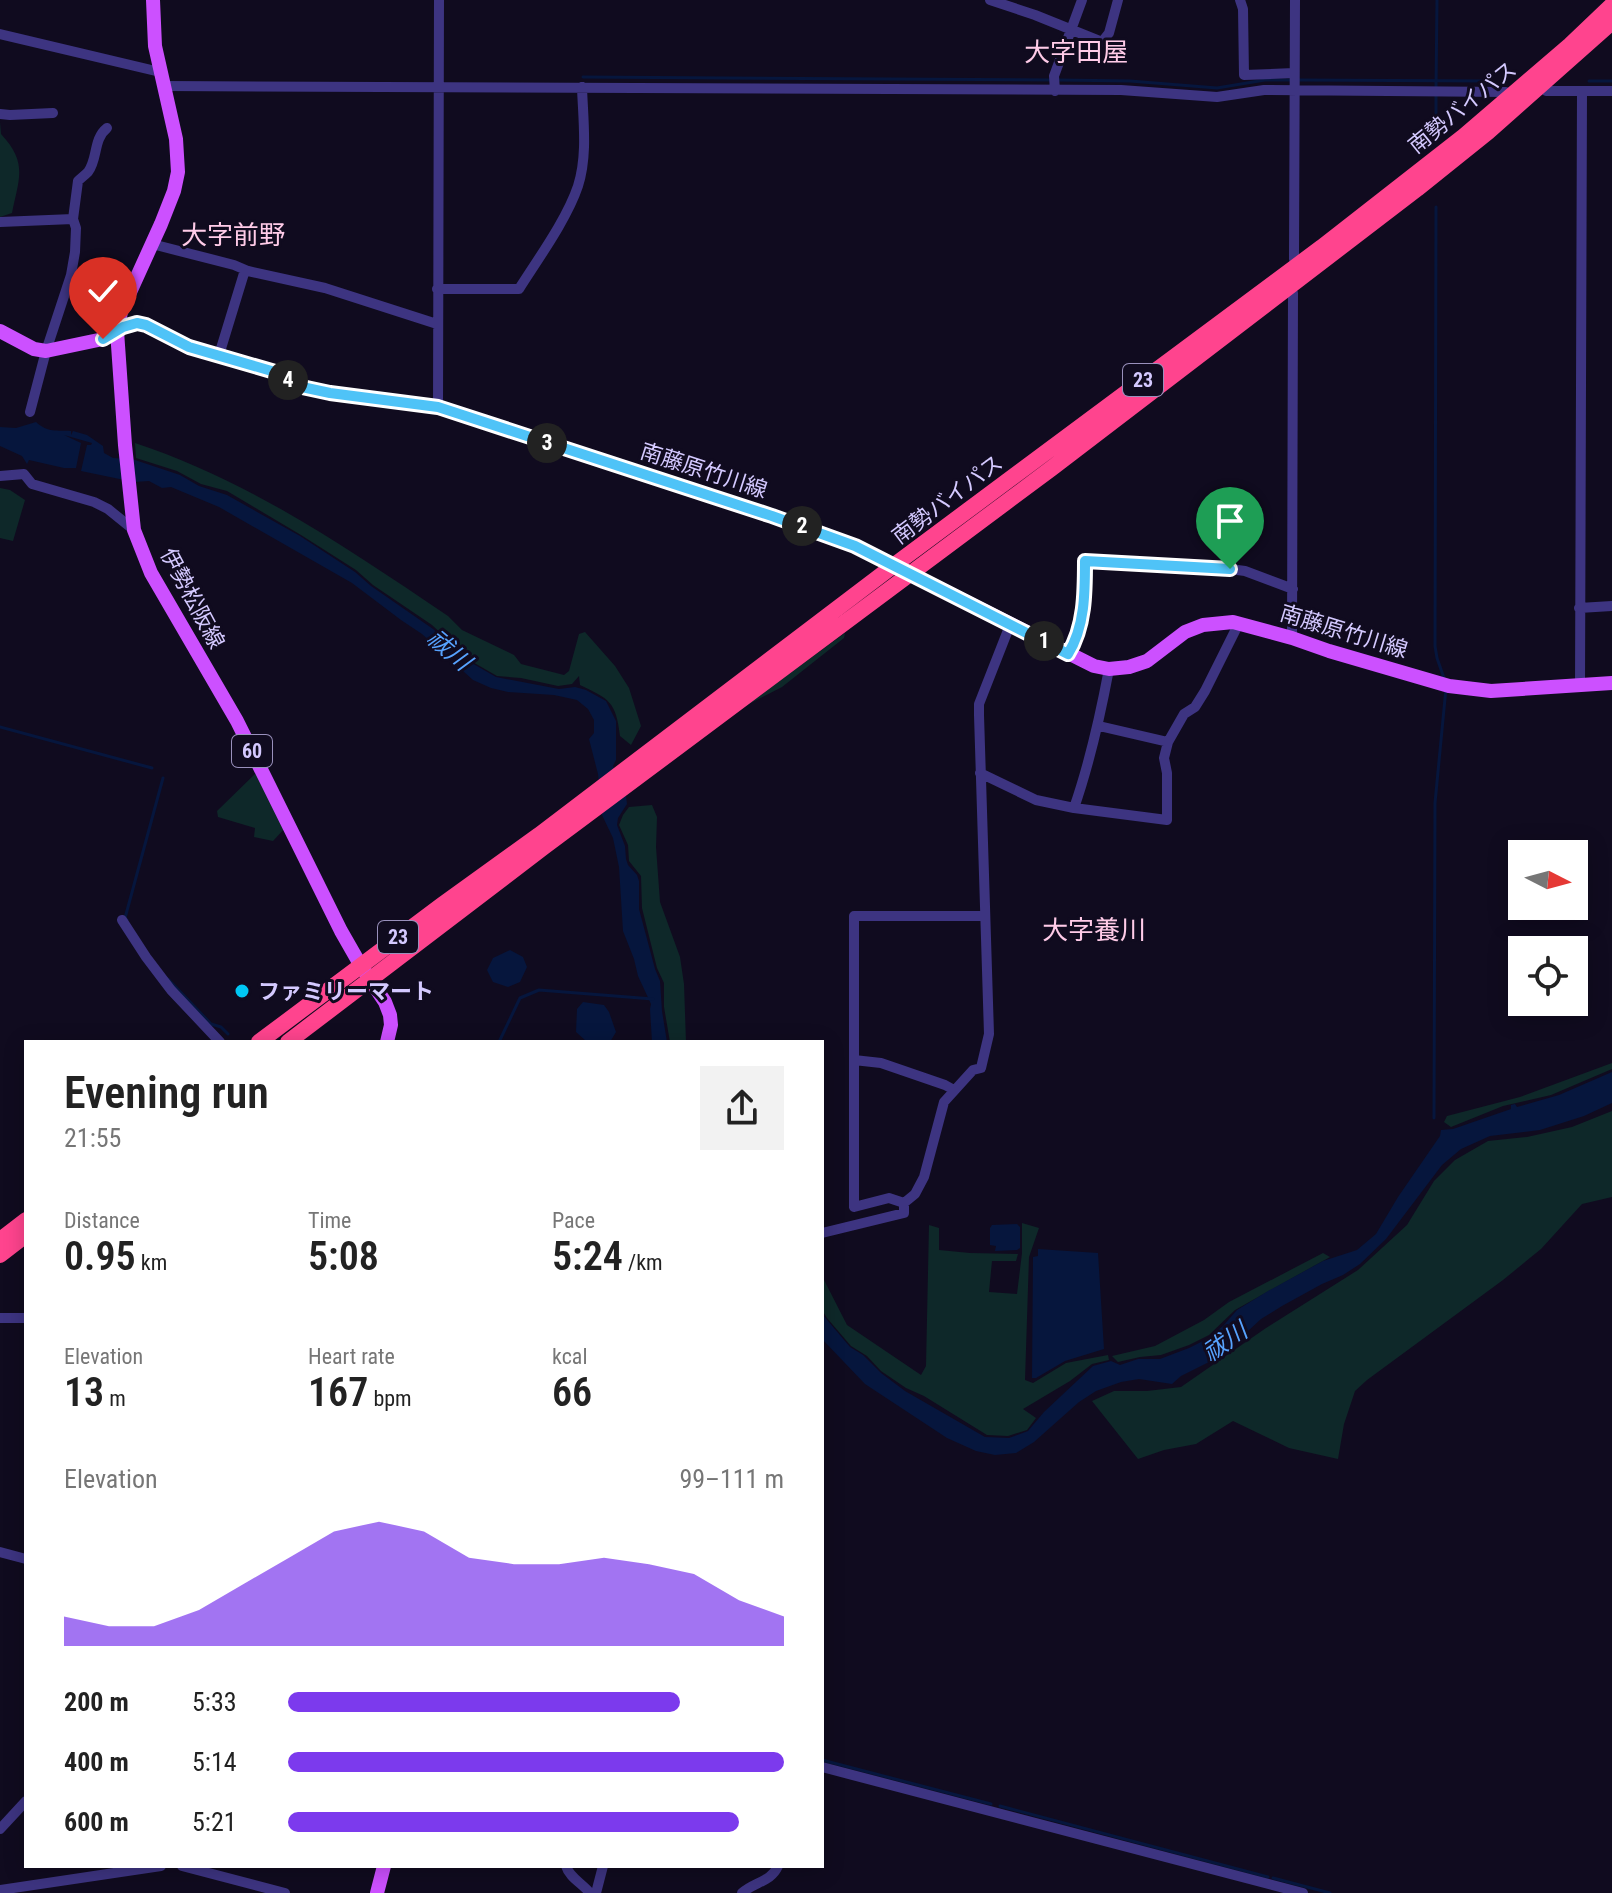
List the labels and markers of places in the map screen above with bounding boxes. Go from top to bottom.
pin [69,257,137,339]
pin: 4 [268,360,308,400]
pin: 3 [527,423,567,463]
pin [1196,487,1264,569]
pin: 2 [782,506,822,546]
pin: 1 [1024,621,1064,661]
place label: ファミリーマート [258,979,434,1004]
marker: ファミリーマート [233,982,251,1000]

